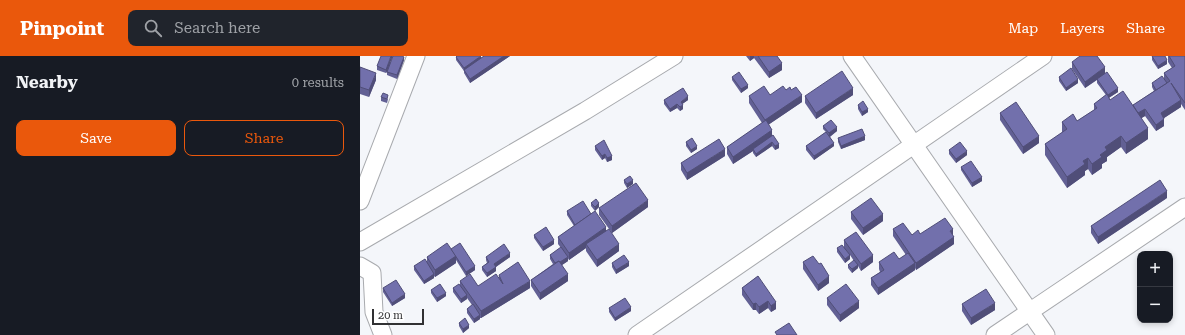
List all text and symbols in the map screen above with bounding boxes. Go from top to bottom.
search box [128,10,408,46]
text: Pinpoint [20,17,104,40]
icon: search [142,17,164,39]
text: Search here [174,19,260,37]
text: Map [1008,20,1038,36]
text: Layers [1060,20,1104,36]
text: Share [1126,20,1165,36]
text: Nearby [16,72,78,92]
text: 0 results [292,75,344,90]
button: Save [16,120,176,156]
button: Share [184,120,344,156]
map controls [1137,251,1173,323]
button: + [1137,251,1173,287]
button: − [1137,287,1173,323]
scale bar [372,307,424,326]
text: 20 m [378,309,403,322]

